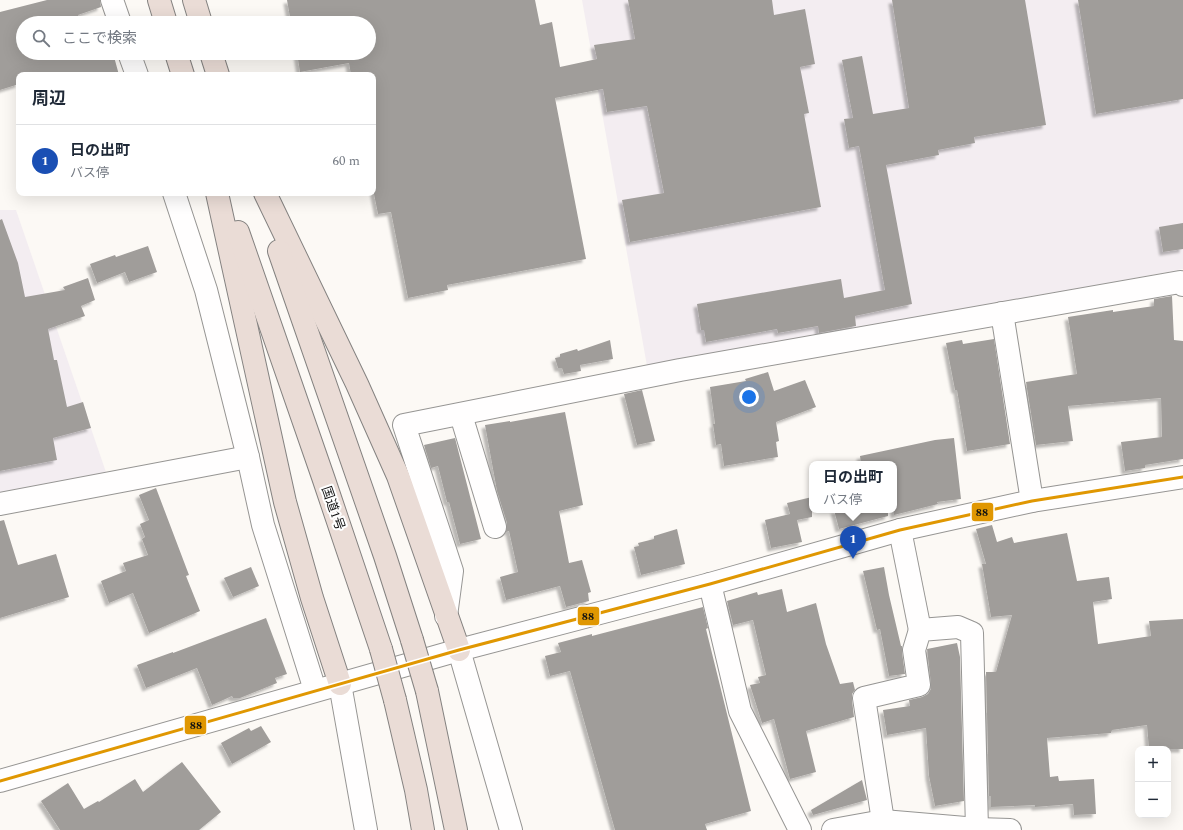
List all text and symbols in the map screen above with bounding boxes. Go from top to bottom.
search box [16,16,376,60]
icon: search [30,27,52,49]
text: ここで検索 [62,27,137,50]
text: 周辺 [32,86,66,112]
text: 日の出町 [70,139,130,162]
text: 1 [41,151,49,171]
text: 60 m [333,151,360,171]
text: バス停 [70,163,109,183]
your location [739,387,759,407]
popup [809,461,897,513]
text: 日の出町 [823,466,883,489]
street label: 国道1号 [316,484,350,533]
text: バス停 [823,490,862,510]
line badge: 88 [971,502,994,522]
text: 88 [976,504,988,521]
pin: 1 [840,526,866,559]
line badge: 88 [577,606,600,626]
text: 88 [582,608,594,625]
line badge: 88 [184,715,207,735]
text: 88 [190,717,202,734]
map controls [1135,746,1171,818]
button: + [1135,746,1171,782]
button: − [1135,782,1171,818]

